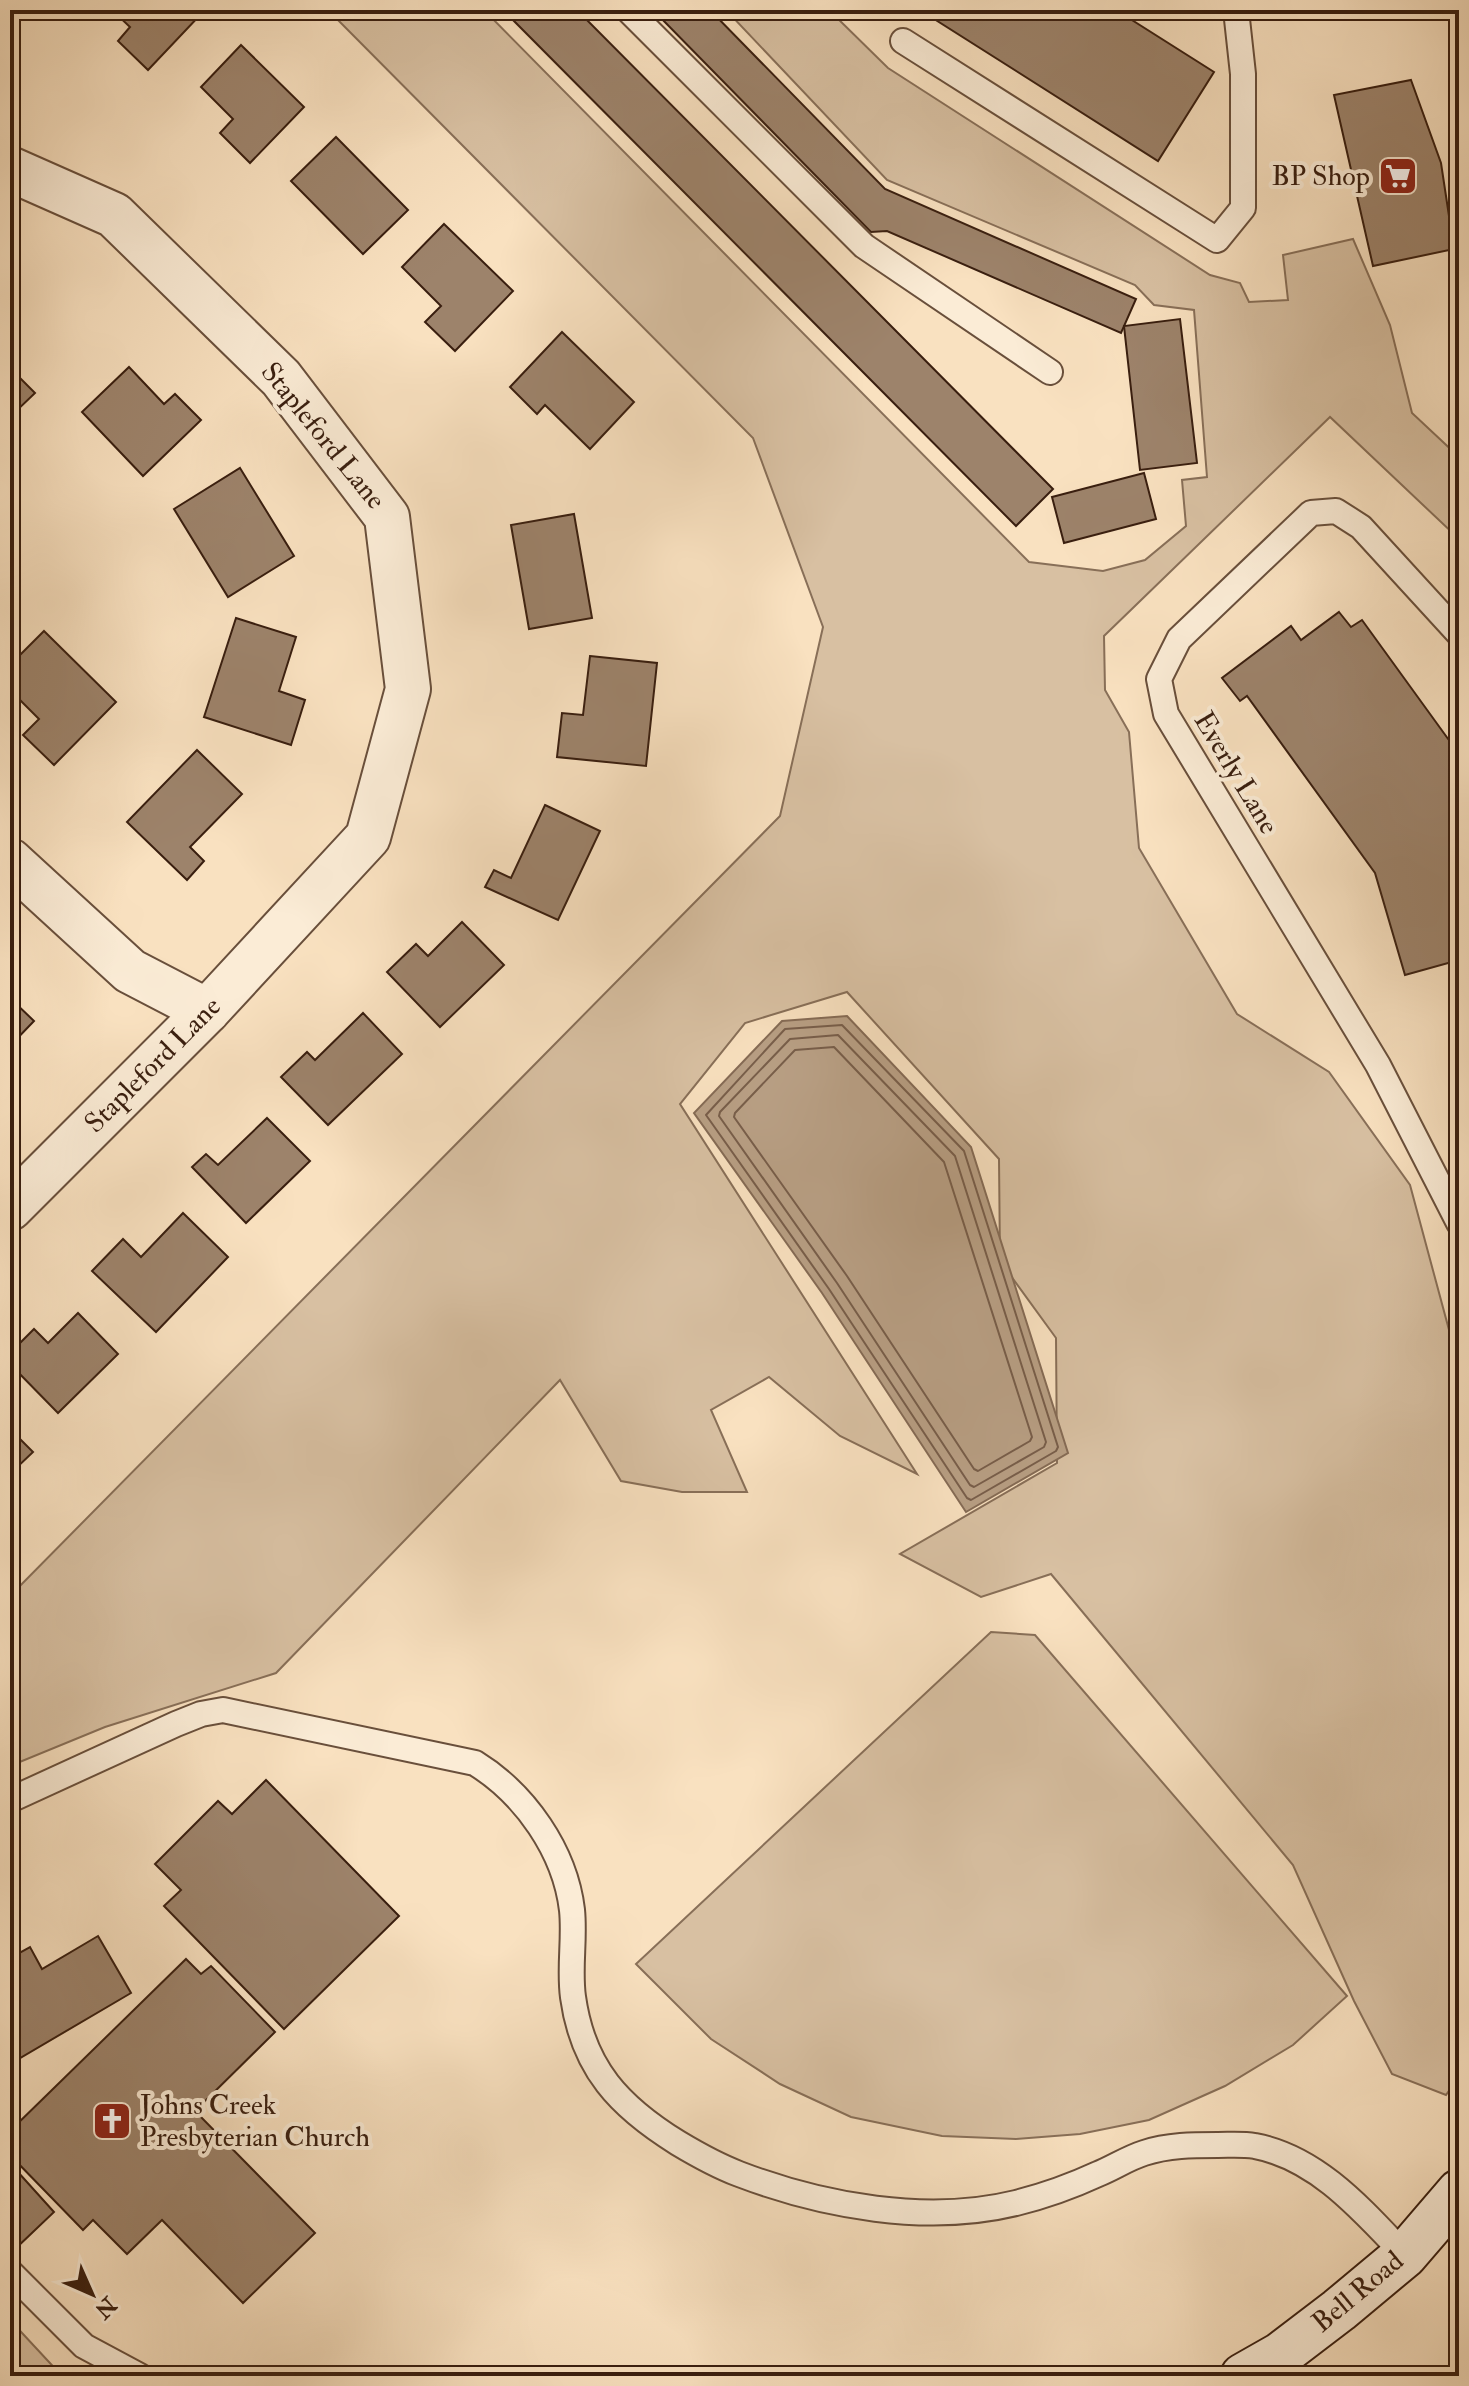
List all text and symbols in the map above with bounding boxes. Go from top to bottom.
supermarket icon: BP Shop [1377,155,1419,197]
place label: BP Shop [1271,159,1370,194]
street label: Stapleford Lane [253,355,393,517]
street label: Everly Lane [1186,705,1286,841]
street label: Stapleford Lane [77,989,229,1141]
place label: Johns Creek Presbyterian Church [139,2088,370,2155]
church icon: Johns Creek Presbyterian Church [91,2100,133,2142]
street label: Bell Road [1305,2243,1411,2340]
north arrow [52,2254,132,2334]
text: N [88,2290,123,2325]

